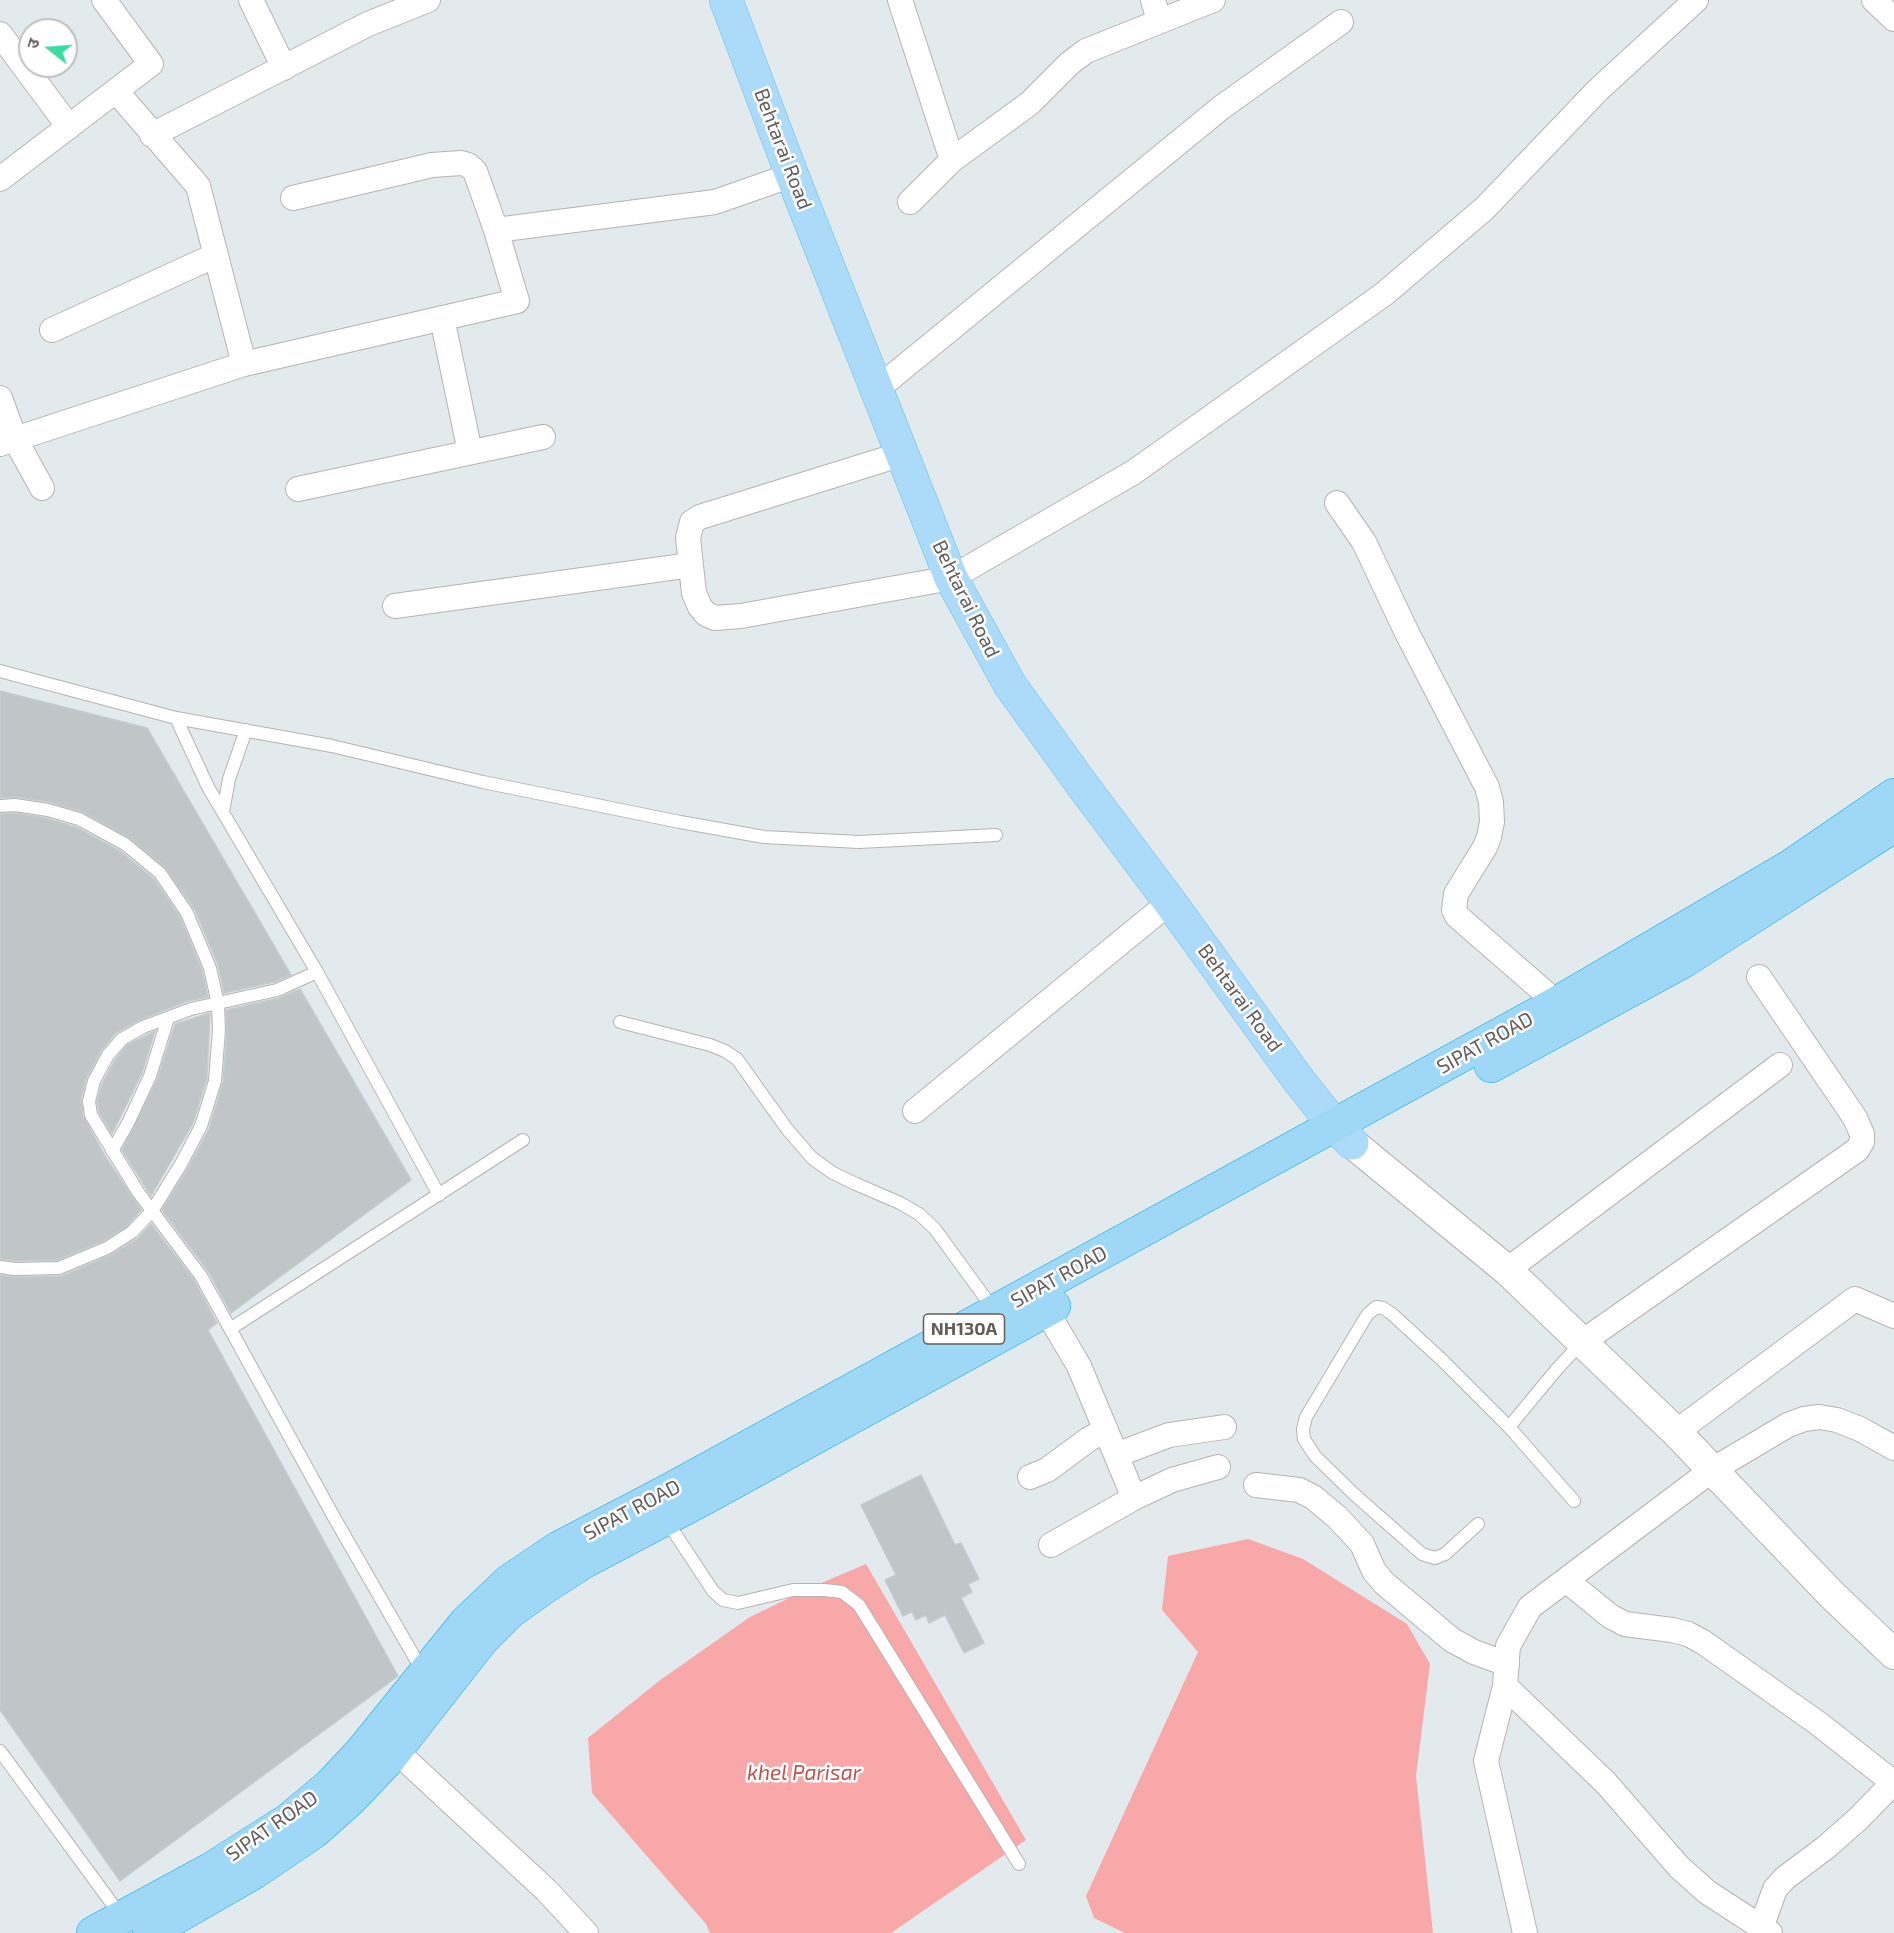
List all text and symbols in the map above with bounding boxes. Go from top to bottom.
north arrow [18,18,78,78]
text: उ [22,36,43,50]
street label: Behtarai Road [749,85,817,213]
street label: Behtarai Road [927,536,1005,662]
street label: Behtarai Road [1193,939,1287,1057]
street label: SIPAT ROAD [1433,1007,1537,1079]
street label: SIPAT ROAD [1007,1241,1111,1313]
road number: NH130A [924,1314,1004,1344]
street label: SIPAT ROAD [579,1474,685,1546]
water label: khel Parisar [747,1760,861,1786]
street label: SIPAT ROAD [222,1786,322,1866]

